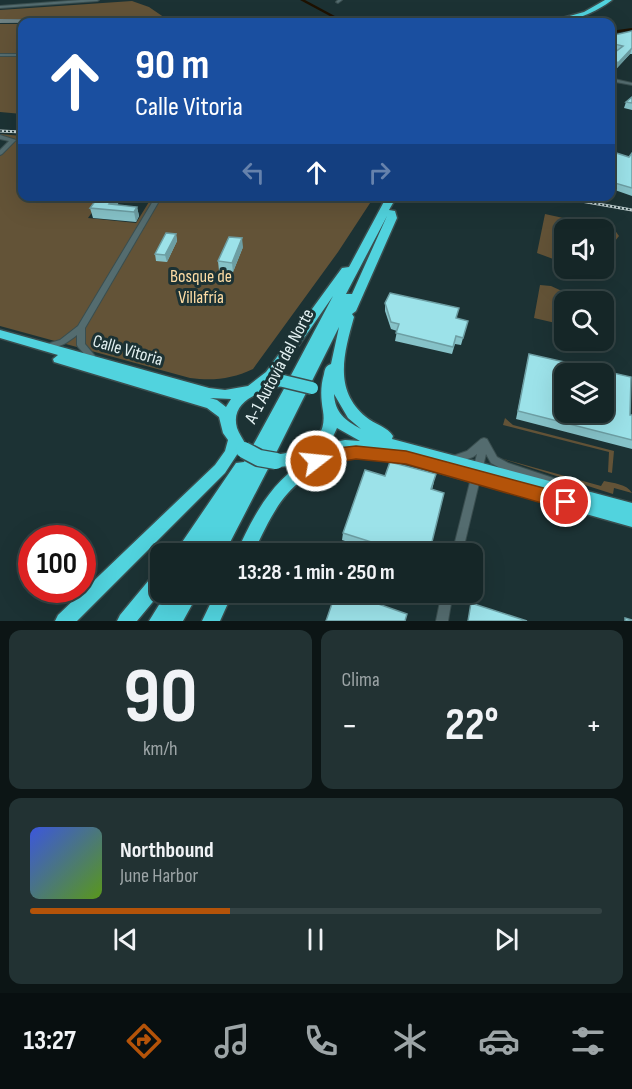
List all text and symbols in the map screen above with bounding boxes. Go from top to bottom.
text: 90 m [135,40,209,91]
icon: ahead [36,42,114,120]
text: Calle Vitoria [135,91,243,123]
icon: left [237,156,270,189]
icon: ahead [300,156,333,189]
icon: right [363,156,396,189]
map controls [554,219,614,423]
button: sound [554,219,614,279]
park label: Bosque de Villafría [170,266,232,308]
button: search [554,291,614,351]
street label: A-1 Autovía del Norte [240,305,318,428]
street label: Calle Vitoria [90,330,165,370]
button: layers [554,363,614,423]
position arrow [284,429,348,493]
pin [540,476,591,527]
icon: arrive [549,485,582,518]
speed limit sign: 100 [18,525,96,603]
text: 13:28 · 1 min · 250 m [238,559,395,586]
text: 90 [123,651,197,744]
text: Clima [342,668,380,692]
text: 22° [445,698,499,753]
text: − [342,706,358,746]
text: + [586,706,602,746]
text: km/h [143,737,178,761]
text: Northbound [120,837,214,864]
text: June Harbor [120,864,198,888]
icon: previous [109,923,142,956]
icon: pause [299,923,332,956]
icon: next [490,923,523,956]
icon: directions [123,1020,165,1062]
icon: music [211,1020,253,1062]
icon: phone [300,1020,342,1062]
icon: climate [389,1020,431,1062]
icon: car [478,1020,520,1062]
icon: filters [567,1020,609,1062]
text: 13:27 [23,1025,76,1057]

